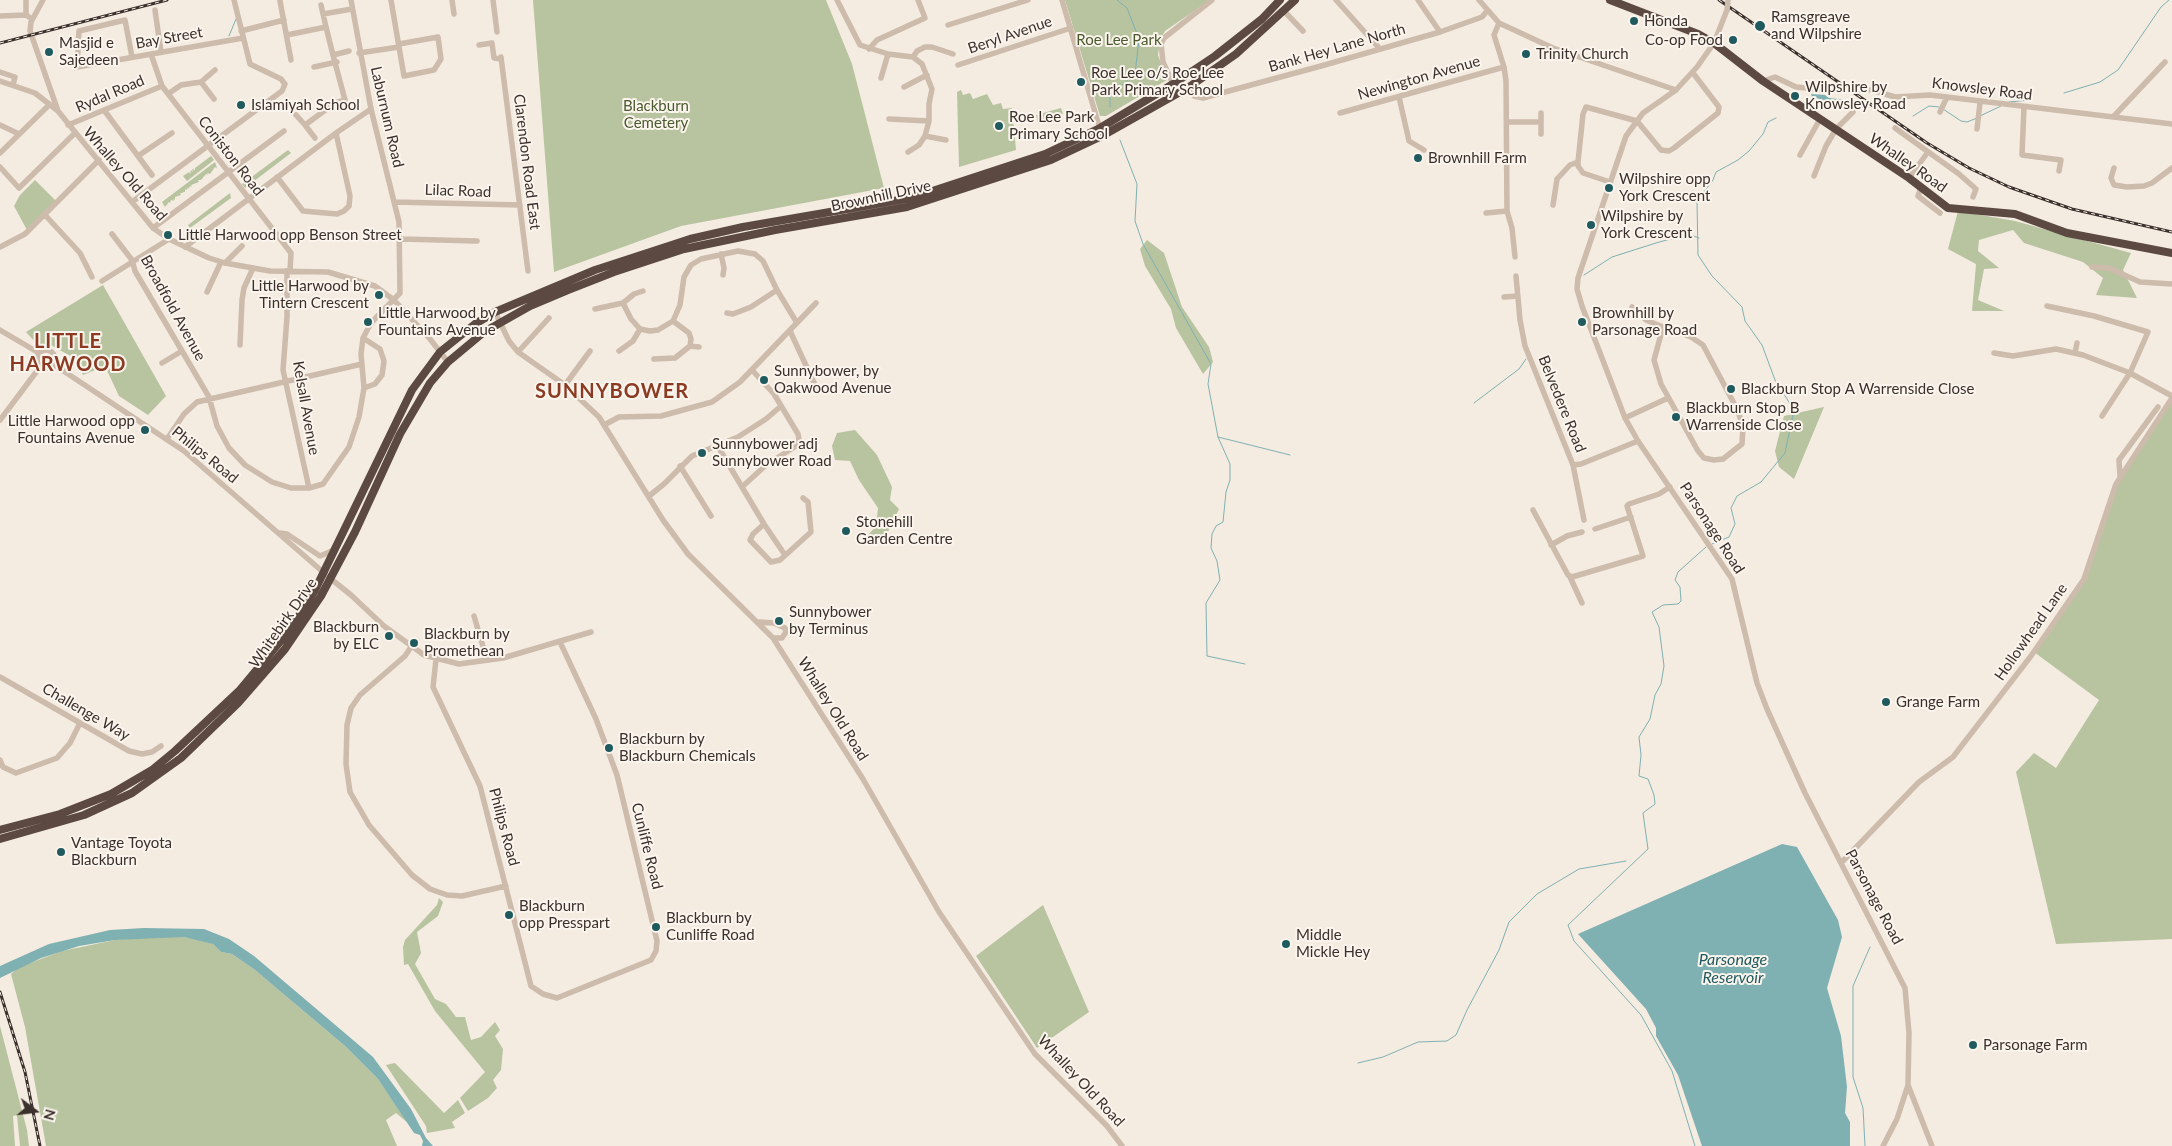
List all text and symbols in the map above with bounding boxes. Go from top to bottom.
place label: Ramsgreave and Wilpshire [1771,8,1862,43]
street label: Beryl Avenue [966,12,1054,58]
place label: Honda [1644,12,1688,30]
marker: Honda [1628,15,1640,27]
marker: Ramsgreave and Wilpshire [1753,19,1767,33]
street label: Bank Hey Lane North [1266,20,1408,76]
street label: Bay Street [134,23,204,53]
park label: Roe Lee Park [1076,31,1162,49]
place label: Co-op Food [1645,31,1723,49]
place label: Masjid e Sajedeen [59,34,119,69]
marker: Co-op Food [1727,34,1739,46]
place label: Trinity Church [1536,45,1629,63]
marker: Masjid e Sajedeen [43,46,55,58]
marker: Trinity Church [1520,48,1532,60]
street label: Newington Avenue [1356,52,1482,104]
place label: Roe Lee o/s Roe Lee Park Primary School [1091,64,1224,99]
street label: Laburnum Road [367,65,407,169]
street label: Rydal Road [73,71,147,117]
street label: Knowsley Road [1931,74,2033,104]
marker: Roe Lee o/s Roe Lee Park Primary School [1075,76,1087,88]
place label: Wilpshire by Knowsley Road [1805,78,1906,113]
marker: Wilpshire by Knowsley Road [1789,90,1801,102]
street label: Clarendon Road East [510,93,544,231]
place label: Islamiyah School [251,96,360,114]
park label: Blackburn Cemetery [623,97,689,132]
marker: Islamiyah School [235,99,247,111]
place label: Roe Lee Park Primary School [1009,108,1108,143]
street label: Coniston Road [194,113,268,199]
marker: Roe Lee Park Primary School [993,120,1005,132]
street label: Whalley Old Road [79,123,171,225]
street label: Whalley Road [1866,130,1950,196]
place label: Brownhill Farm [1428,149,1527,167]
marker: Brownhill Farm [1412,152,1424,164]
place label: Wilpshire opp York Crescent [1619,170,1711,205]
street label: Brownhill Drive [829,177,933,215]
street label: Lilac Road [424,181,492,201]
marker: Wilpshire opp York Crescent [1603,182,1615,194]
place label: Wilpshire by York Crescent [1601,207,1692,242]
marker: Wilpshire by York Crescent [1585,219,1597,231]
place label: Little Harwood opp Benson Street [178,226,402,244]
marker: Little Harwood opp Benson Street [162,229,174,241]
street label: Broadfold Avenue [137,252,209,364]
place label: Little Harwood by Tintern Crescent [251,277,369,312]
marker: Little Harwood by Tintern Crescent [373,289,385,301]
place label: Little Harwood by Fountains Avenue [378,304,496,339]
place label: Brownhill by Parsonage Road [1592,304,1697,339]
marker: Little Harwood by Fountains Avenue [362,316,374,328]
marker: Brownhill by Parsonage Road [1576,316,1588,328]
district label: LITTLE HARWOOD [9,330,127,377]
street label: Belvedere Road [1534,353,1590,455]
street label: Kelsall Avenue [289,359,323,457]
place label: Sunnybower, by Oakwood Avenue [774,362,891,397]
marker: Sunnybower, by Oakwood Avenue [758,374,770,386]
district label: SUNNYBOWER [534,380,690,404]
place label: Blackburn Stop A Warrenside Close [1741,380,1974,398]
marker: Blackburn Stop A Warrenside Close [1725,383,1737,395]
place label: Blackburn Stop B Warrenside Close [1686,399,1802,434]
marker: Blackburn Stop B Warrenside Close [1670,411,1682,423]
place label: Little Harwood opp Fountains Avenue [8,412,135,447]
street label: Philips Road [168,423,242,487]
marker: Little Harwood opp Fountains Avenue [139,424,151,436]
place label: Sunnybower adj Sunnybower Road [712,435,832,470]
marker: Sunnybower adj Sunnybower Road [696,447,708,459]
street label: Parsonage Road [1676,479,1748,577]
place label: Stonehill Garden Centre [856,513,953,548]
marker: Stonehill Garden Centre [840,525,852,537]
street label: Whitebirk Drive [245,575,321,671]
street label: Hollowhead Lane [1991,580,2071,684]
place label: Sunnybower by Terminus [789,603,871,638]
marker: Sunnybower by Terminus [773,615,785,627]
place label: Blackburn by ELC [313,618,379,653]
place label: Blackburn by Promethean [424,625,510,660]
marker: Blackburn by ELC [383,630,395,642]
marker: Blackburn by Promethean [408,637,420,649]
street label: Whalley Old Road [794,654,872,764]
street label: Challenge Way [39,680,133,744]
place label: Grange Farm [1896,693,1980,711]
marker: Grange Farm [1880,696,1892,708]
place label: Blackburn by Blackburn Chemicals [619,730,756,765]
marker: Blackburn by Blackburn Chemicals [603,742,615,754]
street label: Philips Road [485,786,523,868]
street label: Cunliffe Road [628,801,666,891]
place label: Vantage Toyota Blackburn [71,834,172,869]
marker: Vantage Toyota Blackburn [55,846,67,858]
street label: Parsonage Road [1841,846,1907,948]
place label: Blackburn opp Presspart [519,897,610,932]
marker: Blackburn opp Presspart [503,909,515,921]
place label: Blackburn by Cunliffe Road [666,909,755,944]
marker: Blackburn by Cunliffe Road [650,921,662,933]
place label: Middle Mickle Hey [1296,926,1370,961]
marker: Middle Mickle Hey [1280,938,1292,950]
water label: Parsonage Reservoir [1699,950,1767,988]
street label: Whalley Old Road [1034,1032,1128,1130]
place label: Parsonage Farm [1983,1036,2088,1054]
marker: Parsonage Farm [1967,1039,1979,1051]
north arrow [10,1086,60,1136]
text: N [40,1108,60,1122]

